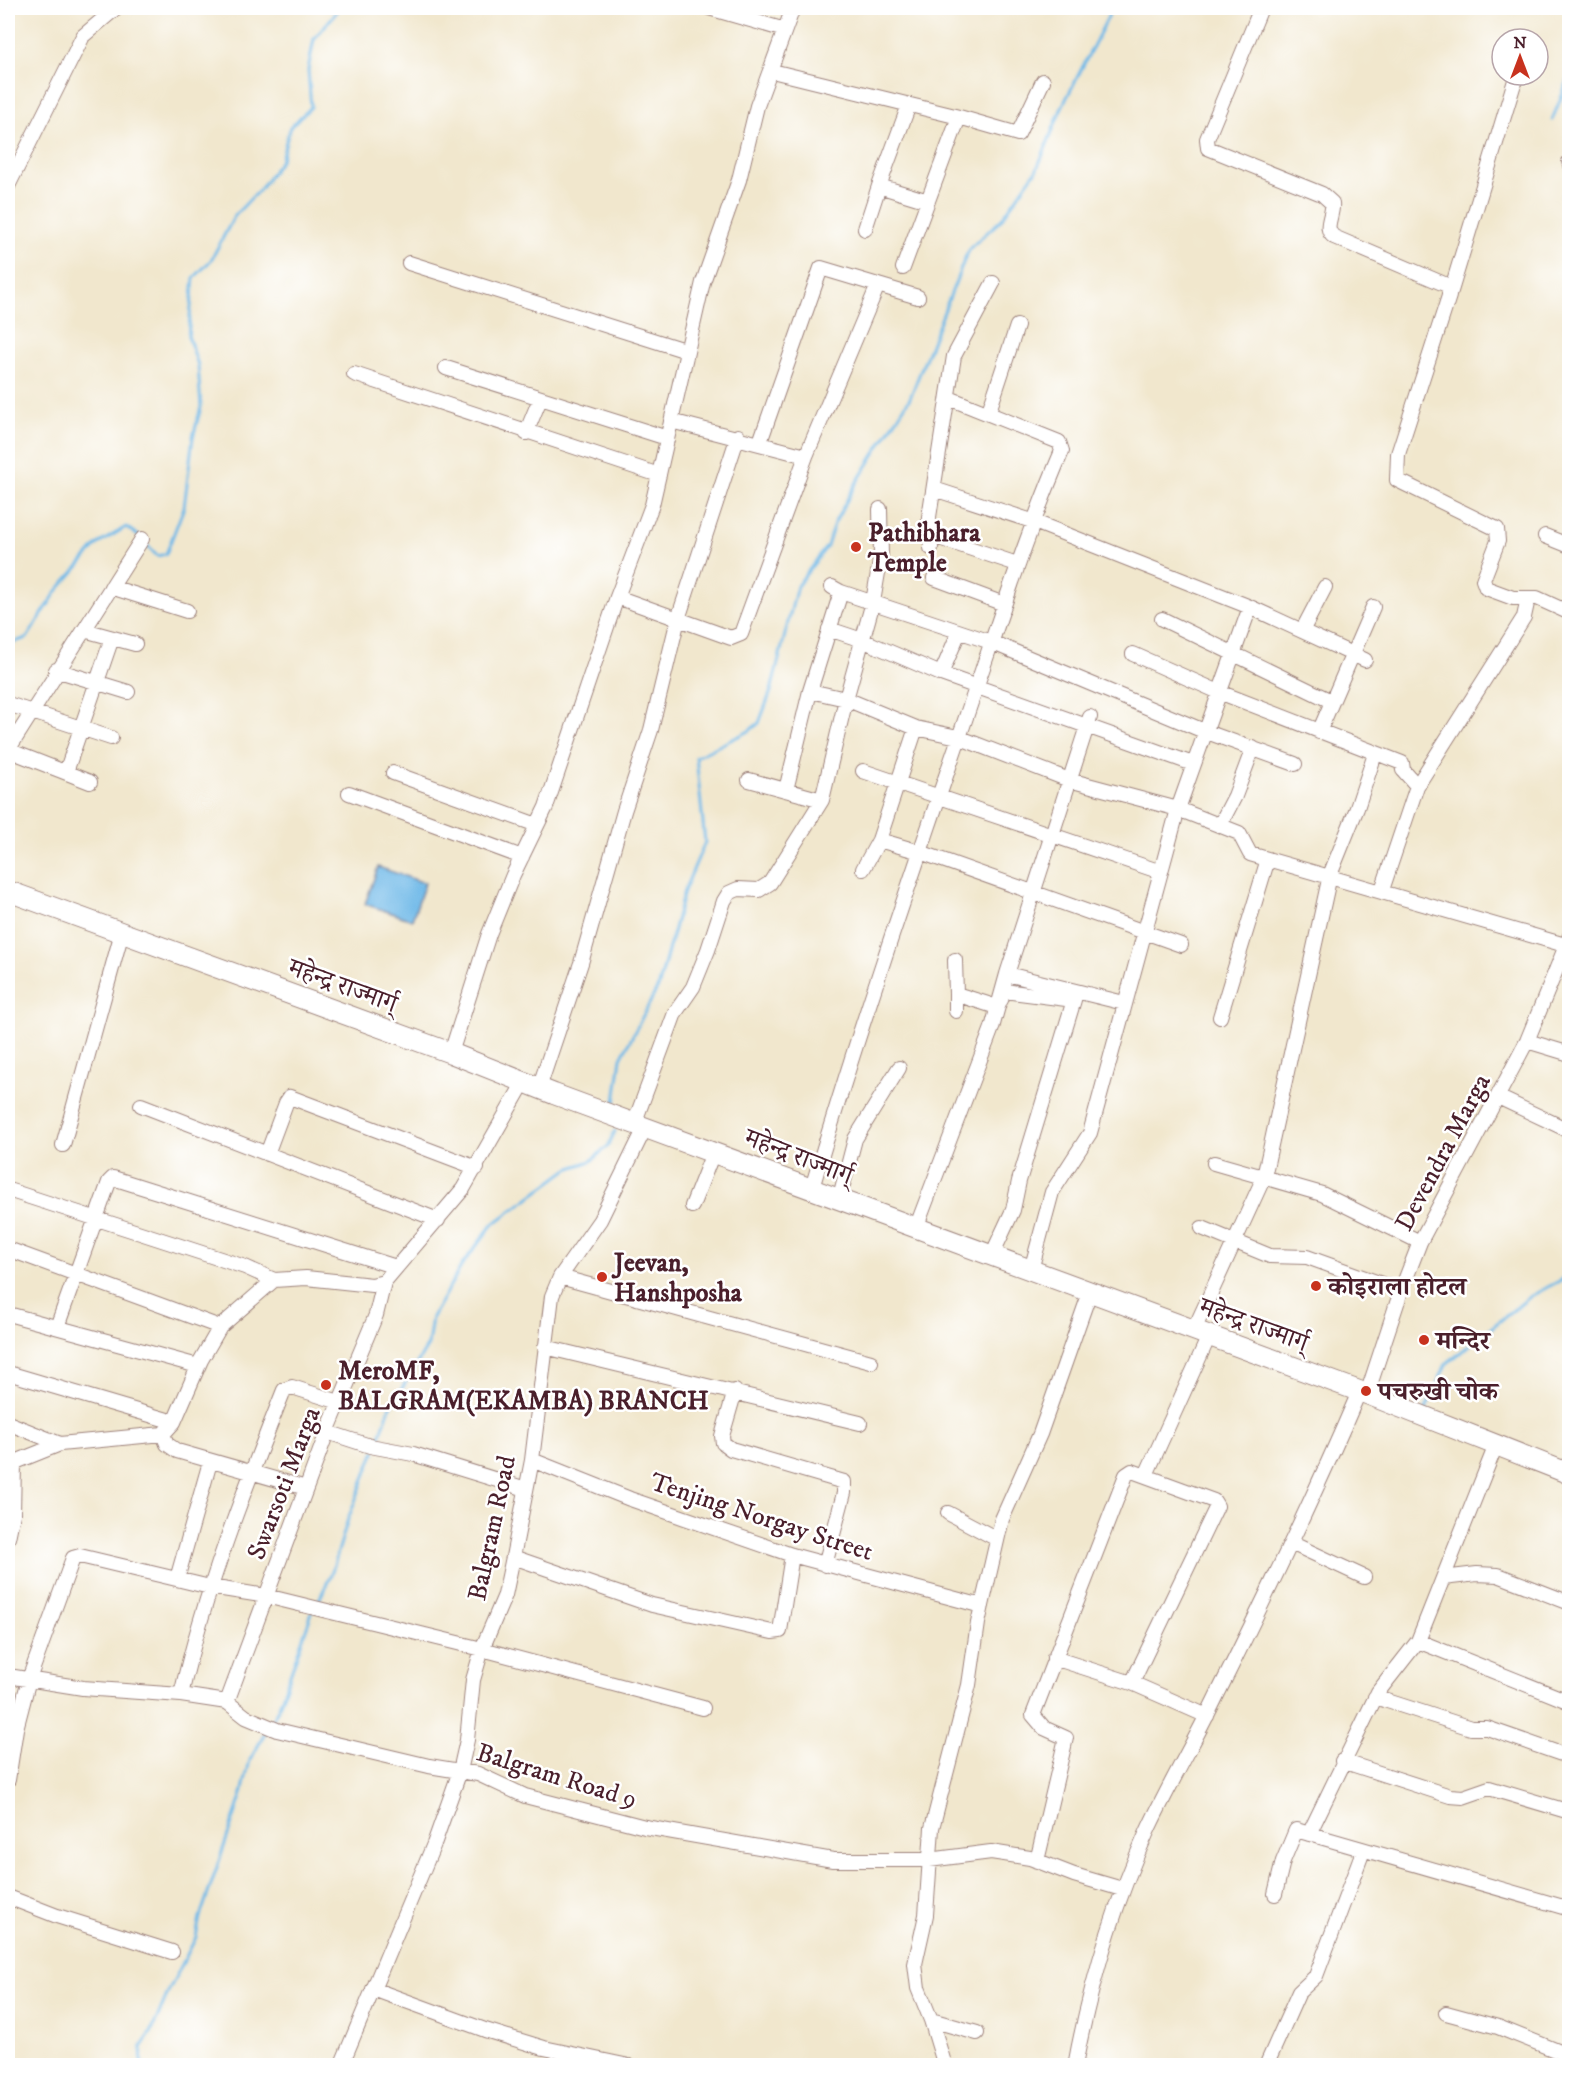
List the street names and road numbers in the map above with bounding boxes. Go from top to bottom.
street label: महेन्द्र राज्मार्ग् [282,951,405,1023]
street label: Devendra Marga [1388,1068,1499,1237]
street label: महेन्द्र राज्मार्ग् [738,1121,861,1195]
street label: महेन्द्र राज्मार्ग् [1193,1290,1316,1362]
street label: Swarsoti Marga [240,1403,329,1565]
street label: Balgram Road [461,1453,524,1604]
street label: Tenjing Norgay Street [646,1466,877,1569]
street label: Balgram Road 9 [472,1736,641,1817]

